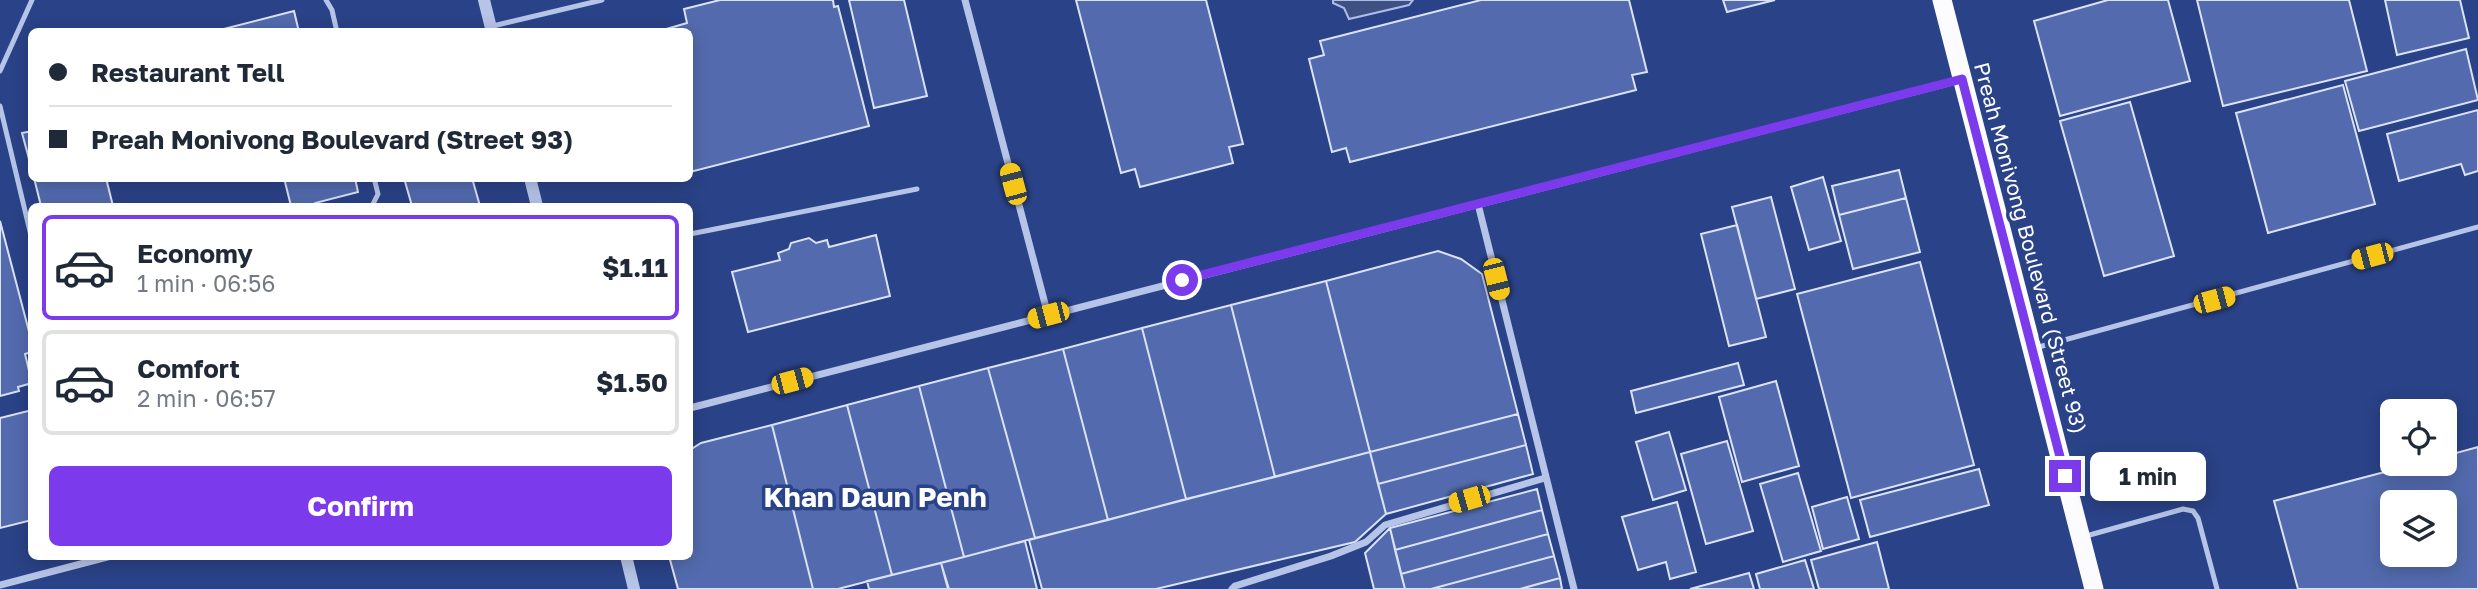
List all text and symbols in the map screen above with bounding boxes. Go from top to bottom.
text: Restaurant Tell [91,57,284,88]
street label: Preah Monivong Boulevard (Street 93) [1969,59,2093,436]
text: Preah Monivong Boulevard (Street 93) [91,124,573,155]
car [998,161,1029,207]
icon: car [53,236,116,299]
text: Economy [137,238,253,269]
car [2349,240,2396,272]
text: $1.11 [602,252,668,283]
car [1481,256,1512,302]
route start [1166,264,1198,296]
text: 1 min · 06:56 [137,269,275,297]
car [2191,284,2238,316]
car [1025,299,1072,331]
icon: car [53,351,116,414]
text: Comfort [137,353,240,384]
car [769,365,816,397]
text: $1.50 [596,367,668,398]
text: 2 min · 06:57 [137,384,276,412]
map controls [2380,399,2457,567]
button: locate [2380,399,2457,476]
callout: 1 min [2090,452,2205,500]
route end [2049,460,2081,492]
text: 1 min [2119,462,2177,490]
button: Confirm [49,466,672,546]
district label: Khan Daun Penh [763,480,987,513]
car [1446,483,1493,515]
button: layers [2380,490,2457,567]

